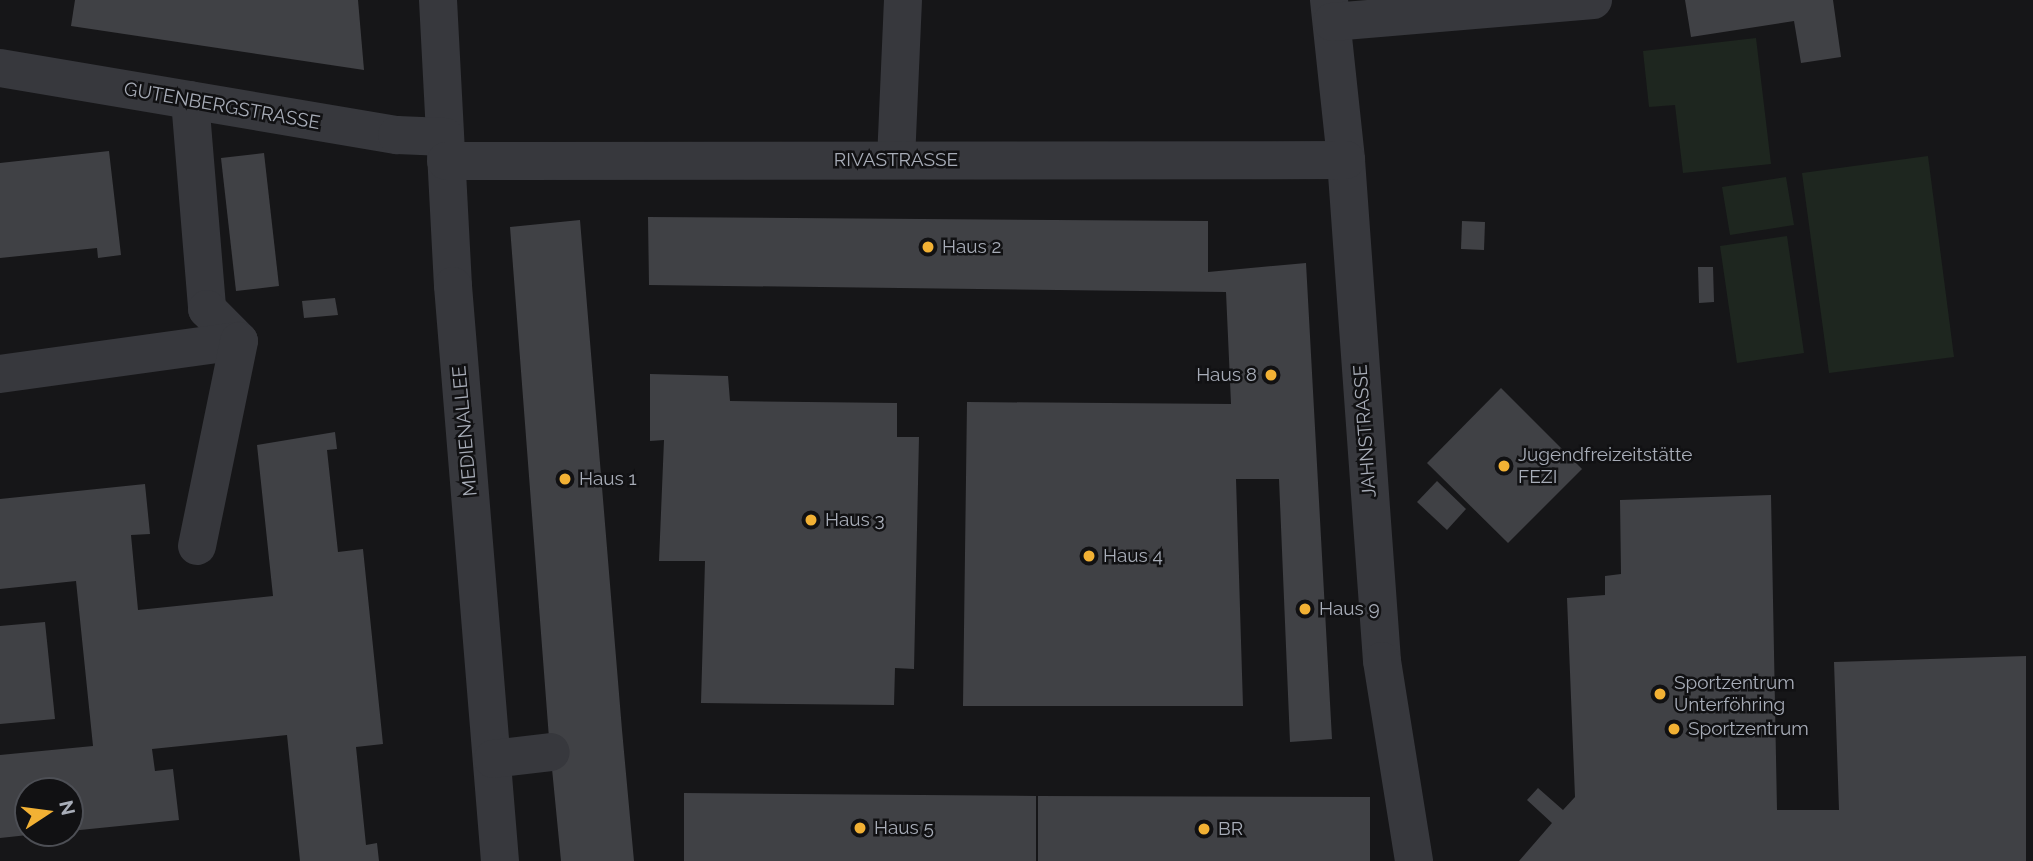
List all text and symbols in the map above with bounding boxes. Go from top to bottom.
street label: GUTENBERGSTRASSE [122,78,322,134]
street label: RIVASTRASSE [834,149,958,171]
place label: Haus 2 [942,236,1001,258]
marker: Haus 2 [920,239,936,255]
place label: Haus 8 [1196,364,1257,386]
street label: JAHNSTRASSE [1349,364,1381,498]
street label: MEDIENALLEE [448,365,482,497]
marker: Haus 8 [1263,367,1279,383]
place label: Jugendfreizeitstätte FEZI [1518,444,1692,488]
marker: Jugendfreizeitstätte FEZI [1496,458,1512,474]
place label: Haus 1 [579,468,637,490]
marker: Haus 1 [557,471,573,487]
place label: Haus 3 [825,509,885,531]
marker: Haus 3 [803,512,819,528]
place label: Haus 4 [1103,545,1163,567]
marker: Haus 4 [1081,548,1097,564]
place label: Haus 9 [1319,598,1380,620]
marker: Haus 9 [1297,601,1313,617]
place label: Sportzentrum Unterföhring [1674,672,1795,716]
marker: Sportzentrum Unterföhring [1652,686,1668,702]
place label: Sportzentrum [1688,718,1809,740]
marker: Sportzentrum [1666,721,1682,737]
north arrow [14,777,84,847]
text: N [55,798,80,817]
place label: Haus 5 [874,817,934,839]
place label: BR [1218,818,1243,840]
marker: Haus 5 [852,820,868,836]
marker: BR [1196,821,1212,837]

